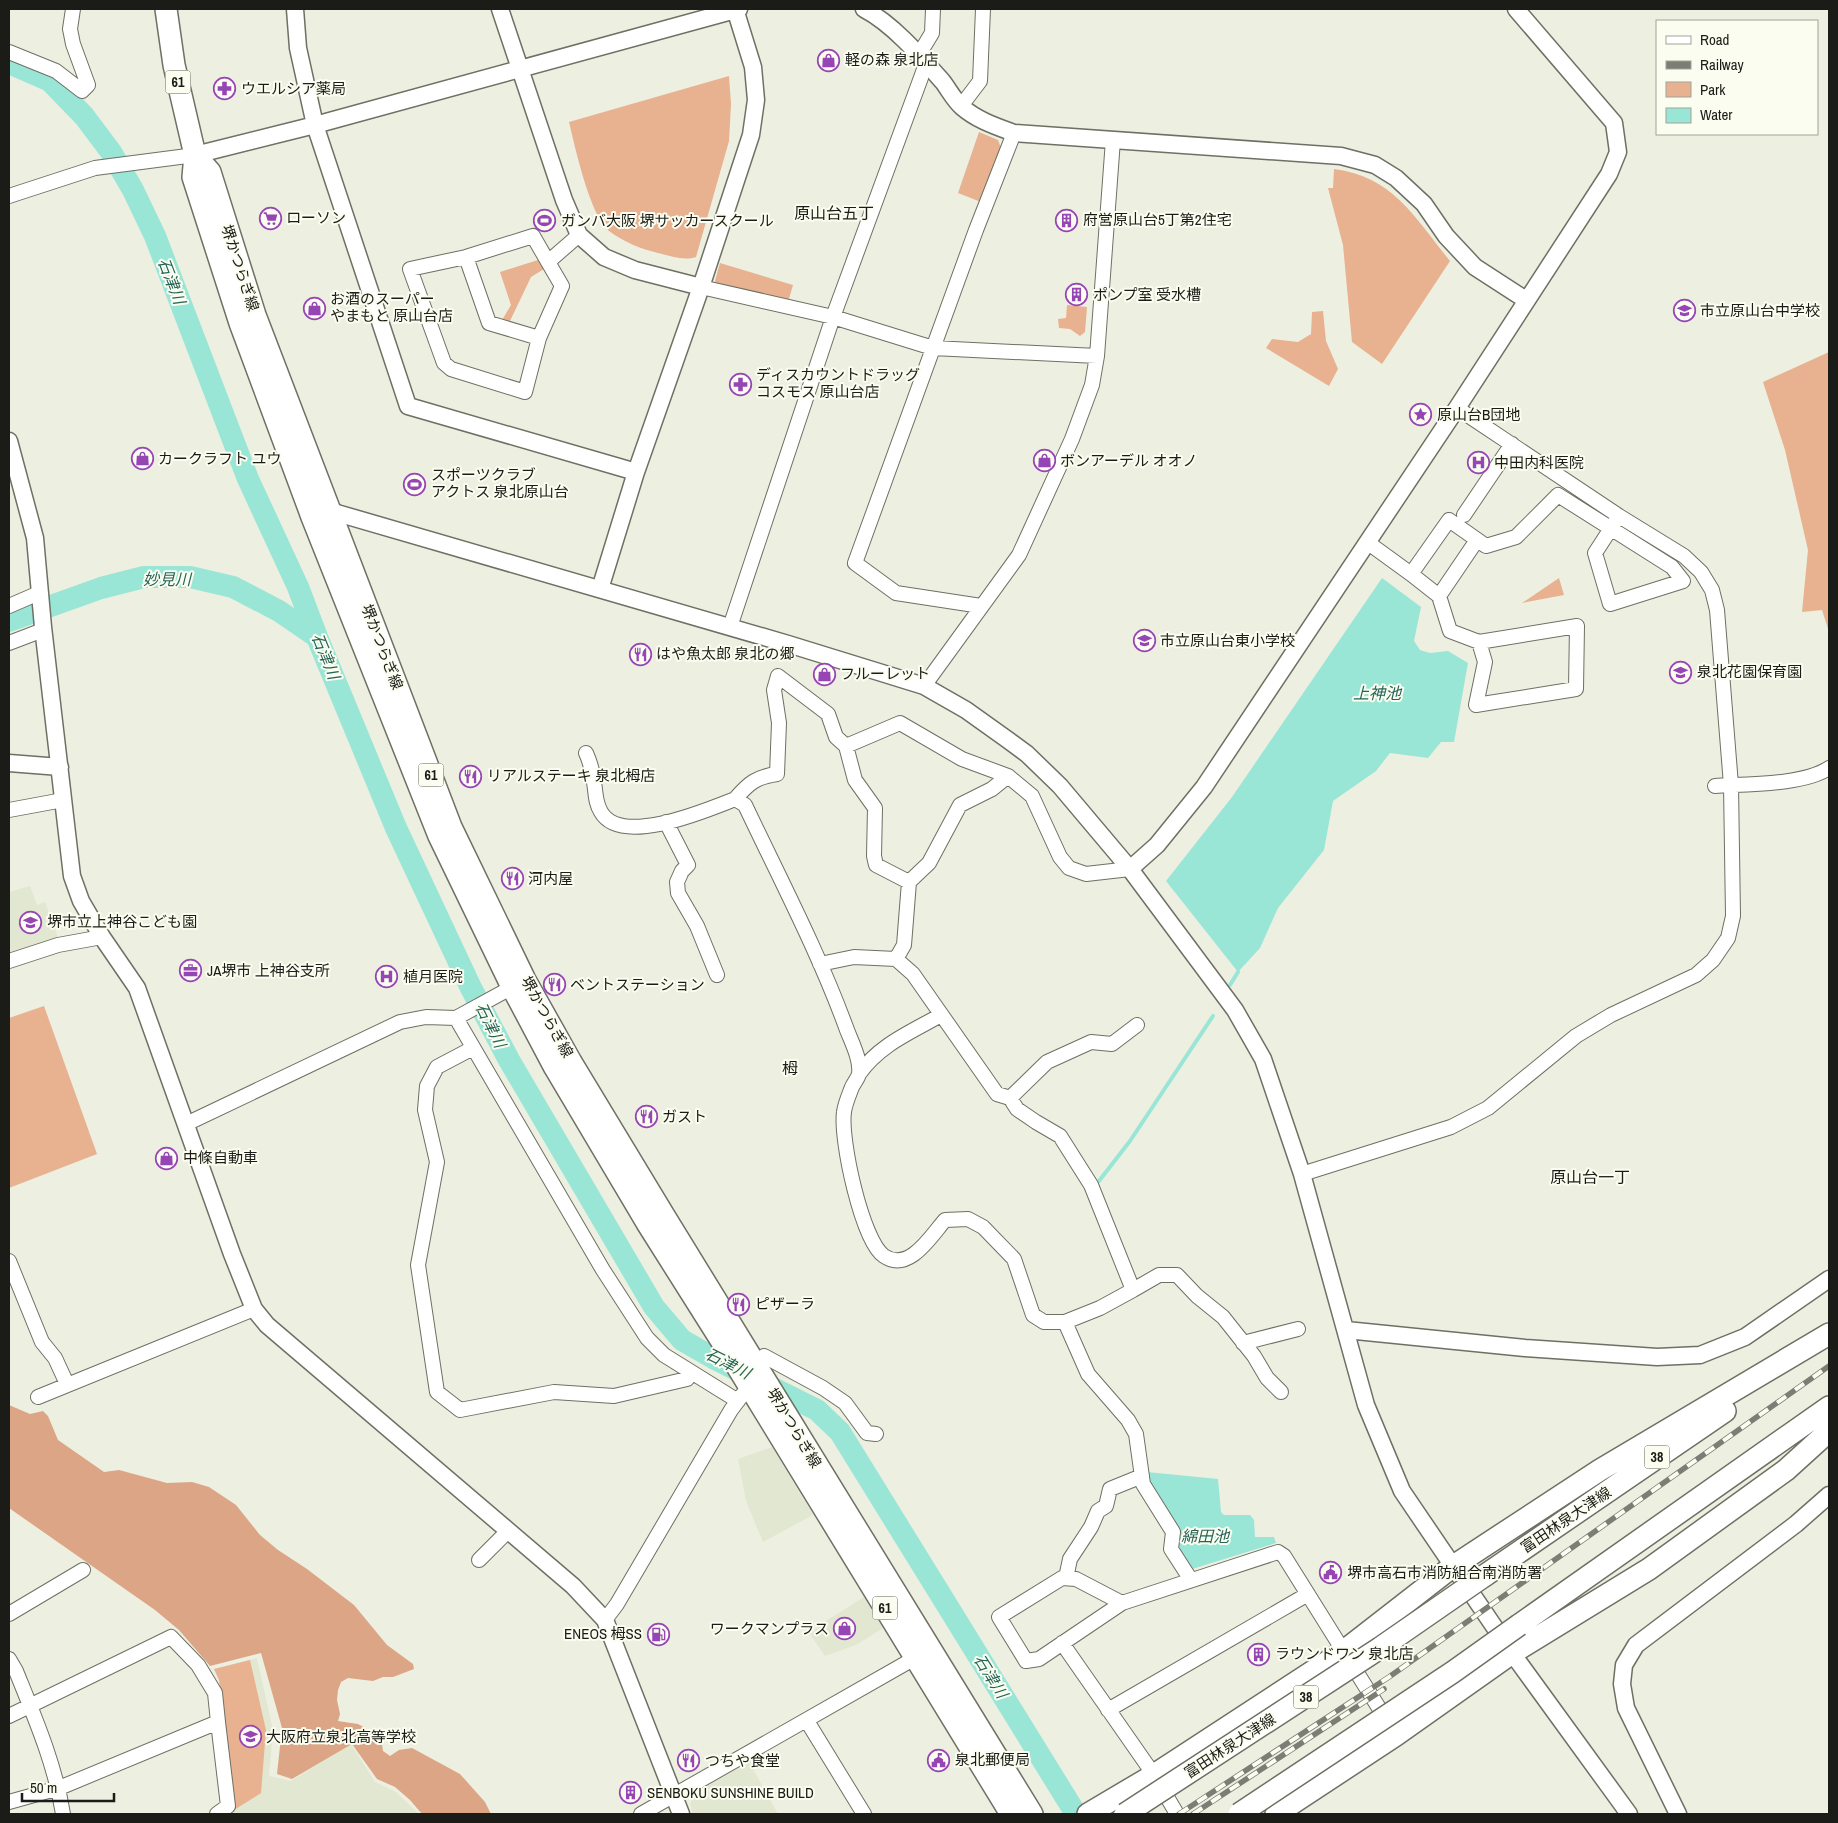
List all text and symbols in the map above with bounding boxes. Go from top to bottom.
legend [1656,20,1818,135]
text: Road [1700,29,1729,50]
shop icon: 軽の森 泉北店 [817,48,841,72]
place label: 軽の森 泉北店 [845,49,938,70]
text: Railway [1700,54,1745,75]
road number: 61 [166,70,190,94]
pharmacy icon: ウエルシア薬局 [213,77,237,101]
place label: ウエルシア薬局 [241,78,346,99]
text: Park [1700,79,1726,100]
text: Water [1700,104,1732,125]
district label: 原山台五丁 [794,202,874,224]
supermarket icon: ローソン [258,206,282,230]
place label: ローソン [286,207,346,228]
building icon: 府営原山台5丁第2住宅 [1055,208,1079,232]
sports icon: ガンバ大阪 堺サッカースクール [533,209,557,233]
place label: 府営原山台5丁第2住宅 [1083,209,1232,230]
place label: ガンバ大阪 堺サッカースクール [561,210,774,231]
street label: 堺かつらぎ線 [217,222,264,314]
water label: 石津川 [153,255,192,309]
building icon: ポンプ室 受水槽 [1065,283,1089,307]
place label: ポンプ室 受水槽 [1093,284,1201,305]
place label: お酒のスーパー やまもと 原山台店 [330,288,453,326]
shop icon: お酒のスーパー やまもと 原山台店 [302,296,326,320]
school or university icon: 市立原山台中学校 [1672,299,1696,323]
place label: 市立原山台中学校 [1700,300,1820,321]
place label: ディスカウントドラッグ コスモス 原山台店 [756,364,920,402]
pharmacy icon: ディスカウントドラッグ コスモス 原山台店 [728,372,752,396]
place icon: 原山台B団地 [1409,403,1433,427]
place label: 原山台B団地 [1437,404,1520,425]
shop icon: カークラフト ユウ [130,447,154,471]
place label: カークラフト ユウ [158,448,281,469]
shop icon: ボンアーデル オオノ [1032,449,1056,473]
place label: ボンアーデル オオノ [1060,450,1198,471]
hospital icon: 中田内科医院 [1466,451,1490,475]
place label: 中田内科医院 [1494,452,1584,473]
place label: スポーツクラブ アクトス 泉北原山台 [431,464,569,502]
sports icon: スポーツクラブ アクトス 泉北原山台 [403,472,427,496]
water label: 妙見川 [143,568,193,590]
street label: 堺かつらぎ線 [357,601,408,693]
school or university icon: 市立原山台東小学校 [1132,629,1156,653]
water label: 石津川 [307,630,346,684]
place label: 市立原山台東小学校 [1160,630,1295,651]
restaurant icon: はや魚太郎 泉北の郷 [628,642,652,666]
place label: はや魚太郎 泉北の郷 [656,643,794,664]
school or university icon: 泉北花園保育園 [1669,660,1693,684]
place label: 泉北花園保育園 [1697,661,1802,682]
shop icon: フルーレット [812,662,836,686]
place label: フルーレット [840,663,930,684]
water label: 上神池 [1353,682,1403,704]
road number: 61 [418,764,444,786]
restaurant icon: リアルステーキ 泉北栂店 [459,764,483,788]
place label: リアルステーキ 泉北栂店 [487,765,655,786]
restaurant icon: 河内屋 [500,867,524,891]
place label: 河内屋 [528,868,573,889]
school or university icon: 堺市立上神谷こども園 [19,910,43,934]
place label: 堺市立上神谷こども園 [47,911,197,932]
office icon: JA堺市 上神谷支所 [179,959,203,983]
place label: JA堺市 上神谷支所 [207,960,330,981]
hospital icon: 植月医院 [375,965,399,989]
place label: 植月医院 [403,966,463,987]
street label: 堺かつらぎ線 [516,972,578,1061]
restaurant icon: ベントステーション [542,973,566,997]
place label: ベントステーション [570,974,705,995]
water label: 石津川 [471,999,512,1053]
district label: 栂 [782,1057,798,1079]
restaurant icon: ガスト [634,1105,658,1129]
place label: ガスト [662,1106,707,1127]
shop icon: 中條自動車 [155,1146,179,1170]
place label: 中條自動車 [183,1147,258,1168]
district label: 原山台一丁 [1550,1166,1630,1188]
restaurant icon: ピザーラ [727,1292,751,1316]
place label: ピザーラ [755,1293,815,1314]
water label: 石津川 [702,1342,756,1385]
street label: 堺かつらぎ線 [762,1384,827,1472]
road number: 38 [1644,1445,1670,1468]
street label: 富田林泉大津線 [1516,1482,1615,1558]
water label: 綿田池 [1181,1525,1231,1547]
public building icon: 堺市高石市消防組合南消防署 [1319,1561,1343,1585]
place label: 堺市高石市消防組合南消防署 [1347,1562,1542,1583]
road number: 61 [872,1596,898,1620]
shop icon: ワークマンプラス [833,1617,857,1641]
place label: ワークマンプラス [710,1618,829,1639]
fuel station icon: ENEOS 栂SS [646,1622,670,1646]
place label: ENEOS 栂SS [564,1623,642,1644]
building icon: ラウンドワン 泉北店 [1247,1642,1271,1666]
place label: ラウンドワン 泉北店 [1275,1643,1413,1664]
water label: 石津川 [969,1650,1014,1704]
road number: 38 [1294,1685,1318,1708]
street label: 富田林泉大津線 [1180,1708,1279,1783]
school or university icon: 大阪府立泉北高等学校 [238,1725,262,1749]
place label: 大阪府立泉北高等学校 [266,1726,416,1747]
public building icon: 泉北郵便局 [927,1748,951,1772]
restaurant icon: つちや食堂 [677,1749,701,1773]
place label: 泉北郵便局 [955,1749,1030,1770]
place label: つちや食堂 [705,1750,780,1771]
scale bar [22,1770,115,1802]
text: 50 m [30,1777,57,1798]
building icon: SENBOKU SUNSHINE BUILD [619,1781,643,1805]
place label: SENBOKU SUNSHINE BUILD [647,1782,814,1803]

